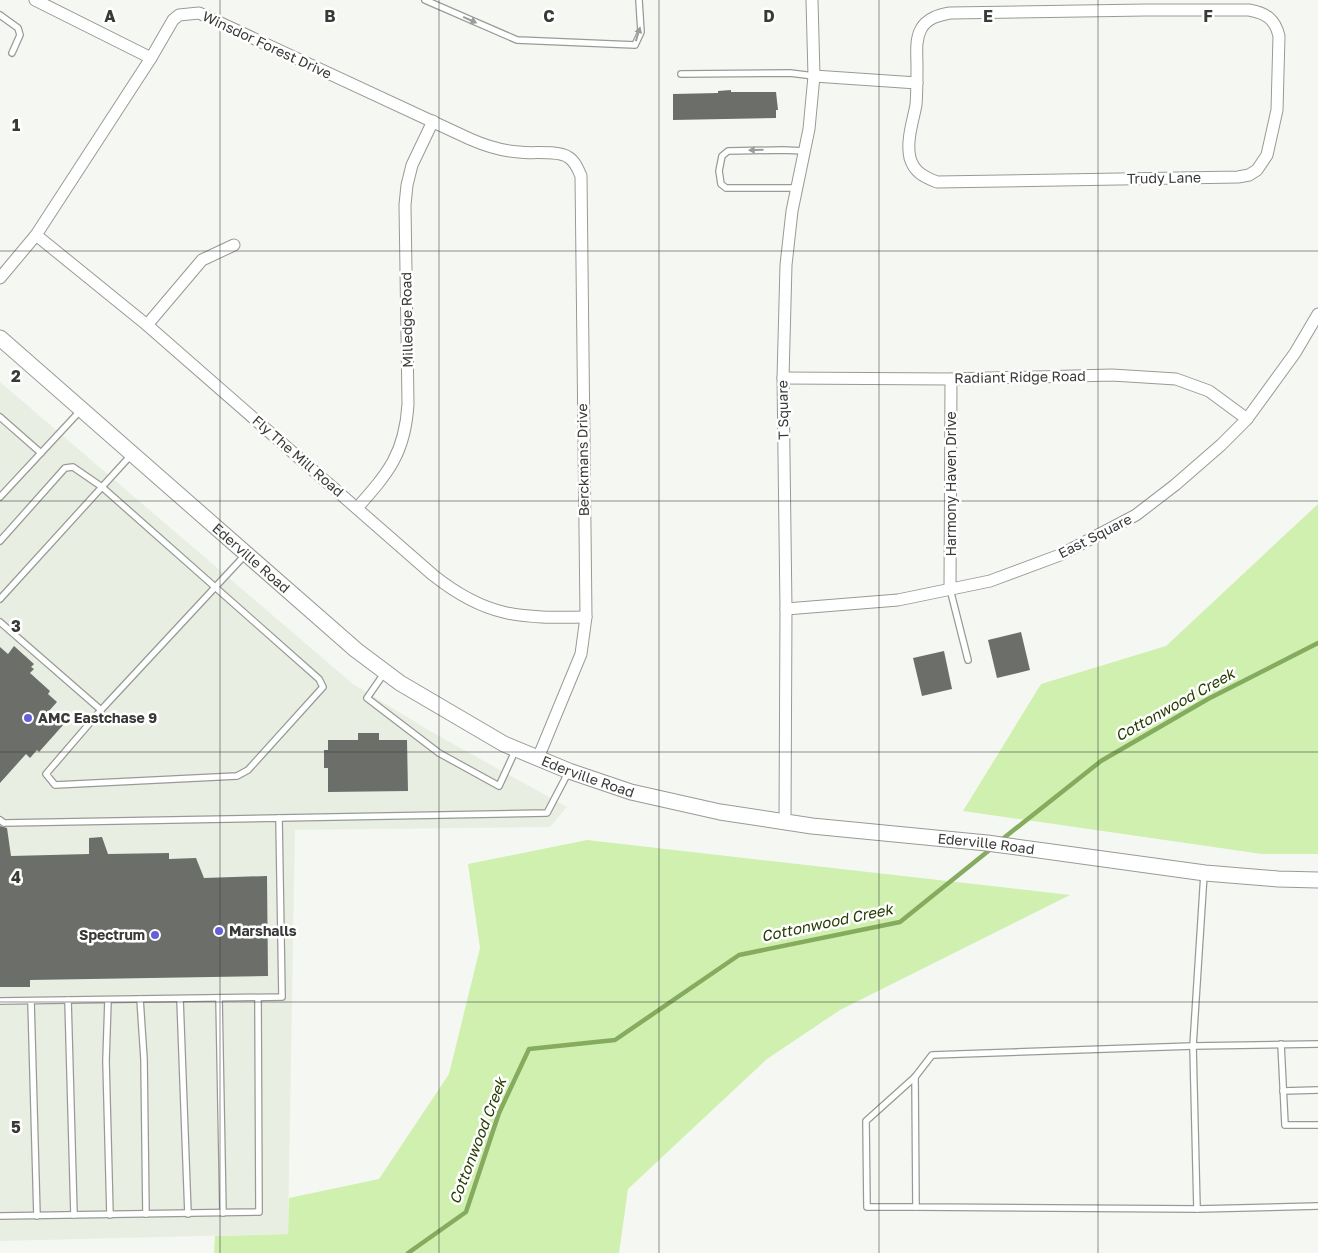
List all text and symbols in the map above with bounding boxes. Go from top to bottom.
text: A [104,6,116,26]
text: B [324,6,336,26]
text: C [543,6,555,26]
text: D [763,6,775,26]
text: E [983,6,993,26]
text: F [1203,6,1213,26]
street label: Winsdor Forest Drive [200,7,334,82]
one-way arrow [463,16,477,24]
one-way arrow [634,27,642,42]
text: 1 [12,115,20,135]
one-way arrow [748,147,764,155]
street label: Trudy Lane [1127,168,1201,187]
street label: Milledge Road [397,272,416,368]
text: 2 [11,366,21,386]
street label: Radiant Ridge Road [954,367,1086,386]
street label: T Square [773,380,792,440]
street label: Berckmans Drive [573,403,592,517]
street label: Fly The Mill Road [249,411,347,500]
street label: Harmony Haven Drive [942,411,959,557]
street label: East Square [1055,510,1134,561]
street label: Ederville Road [209,519,294,596]
text: 3 [11,616,21,636]
water label: Cottonwood Creek [1112,663,1239,744]
place label: AMC Eastchase 9 [38,709,157,726]
marker: AMC Eastchase 9 [22,712,34,724]
street label: Ederville Road [539,752,637,801]
street label: Ederville Road [937,829,1036,857]
text: 4 [11,867,21,887]
water label: Cottonwood Creek [759,899,896,945]
place label: Marshalls [229,922,297,939]
marker: Marshalls [213,925,225,937]
place label: Spectrum [79,926,145,943]
marker: Spectrum [149,929,161,941]
water label: Cottonwood Creek [445,1074,510,1206]
text: 5 [11,1117,21,1137]

